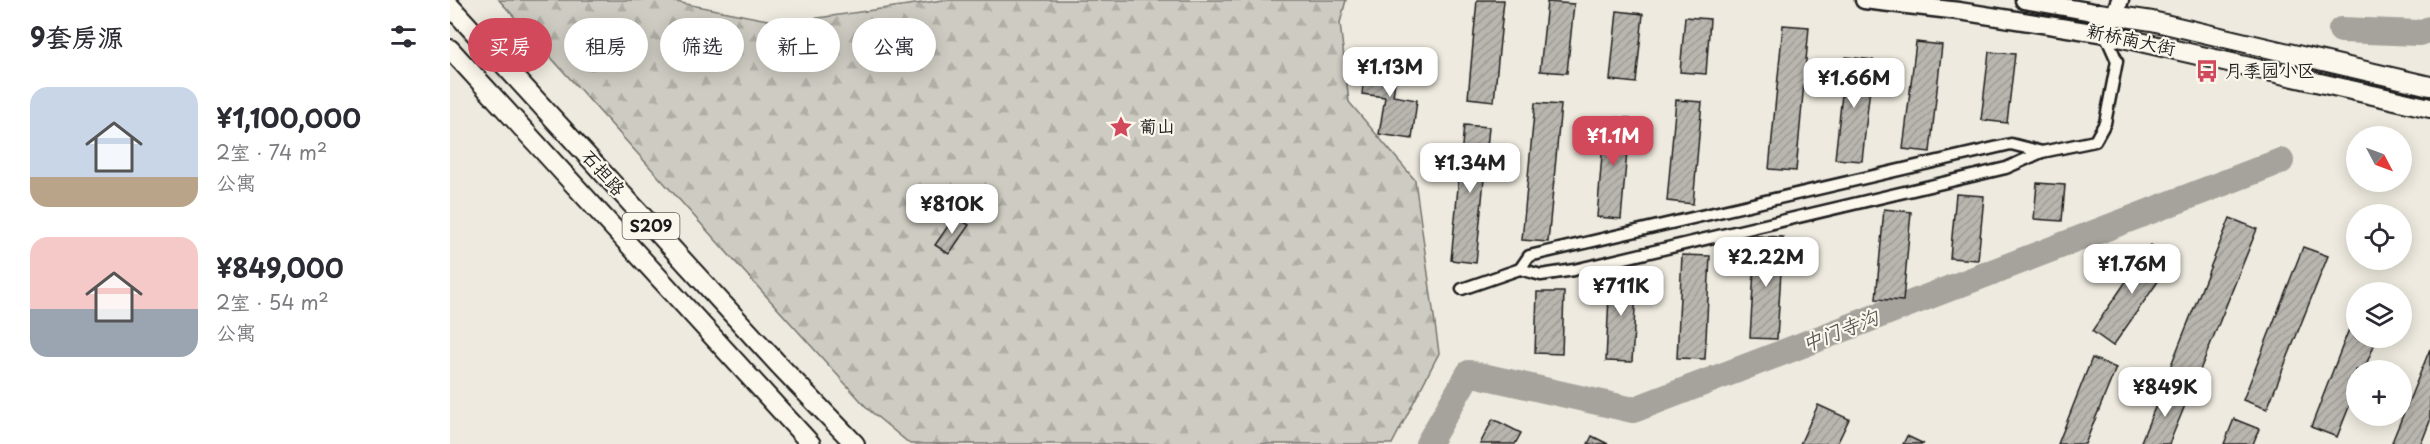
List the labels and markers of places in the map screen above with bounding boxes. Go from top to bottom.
pin: ¥1.13M [1341,47,1439,98]
place label: 月季园小区 [2225,56,2315,83]
pin: ¥1.66M [1805,58,1903,109]
bus stop icon: 月季园小区 [2194,58,2220,84]
place label: 葡山 [1139,112,1175,139]
place icon: 葡山 [1108,114,1134,140]
pin: ¥1.1M [1571,116,1655,167]
pin: ¥1.34M [1421,143,1519,194]
pin: ¥810K [910,184,994,235]
pin: ¥2.22M [1717,237,1815,288]
pin: ¥1.76M [2083,244,2181,295]
pin: ¥711K [1579,266,1663,317]
pin: ¥849K [2123,367,2207,418]

